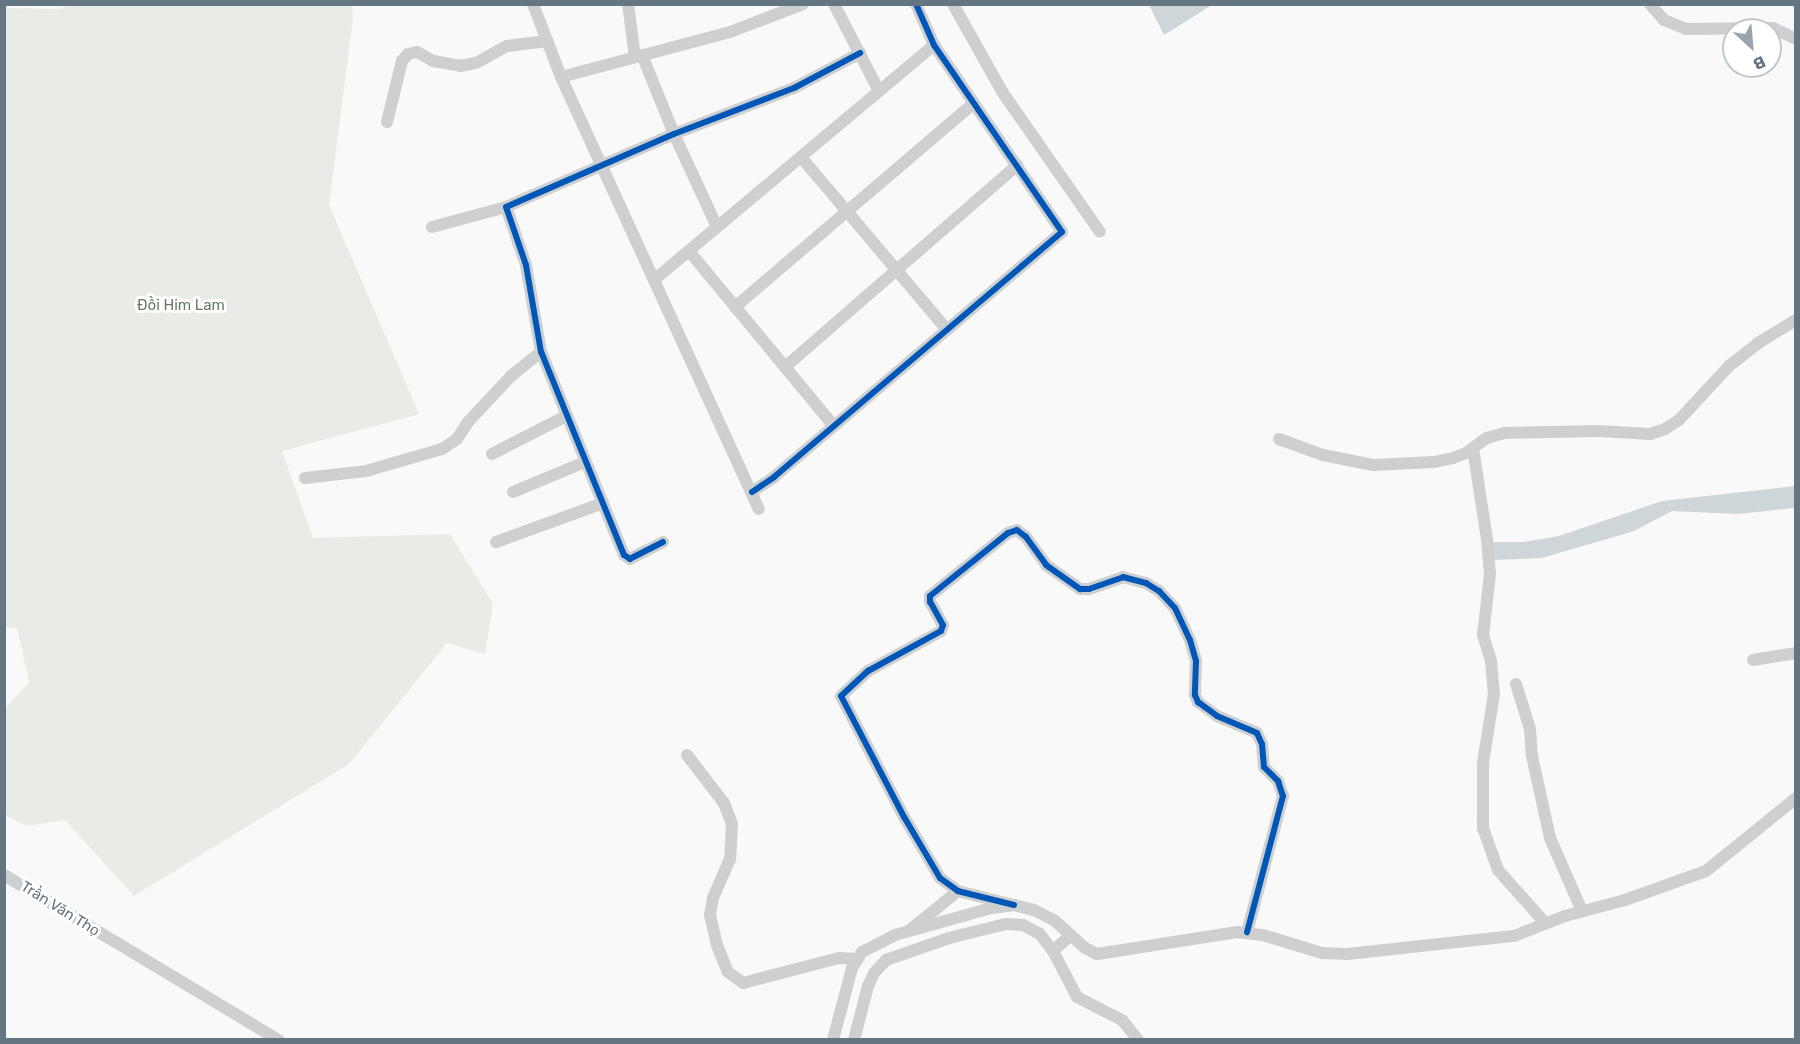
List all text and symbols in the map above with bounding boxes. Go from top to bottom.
north arrow [1722,18,1782,78]
text: B [1750,52,1768,74]
park label: Đồi Him Lam [137,297,225,315]
street label: Trần Văn Thọ [17,878,103,940]

